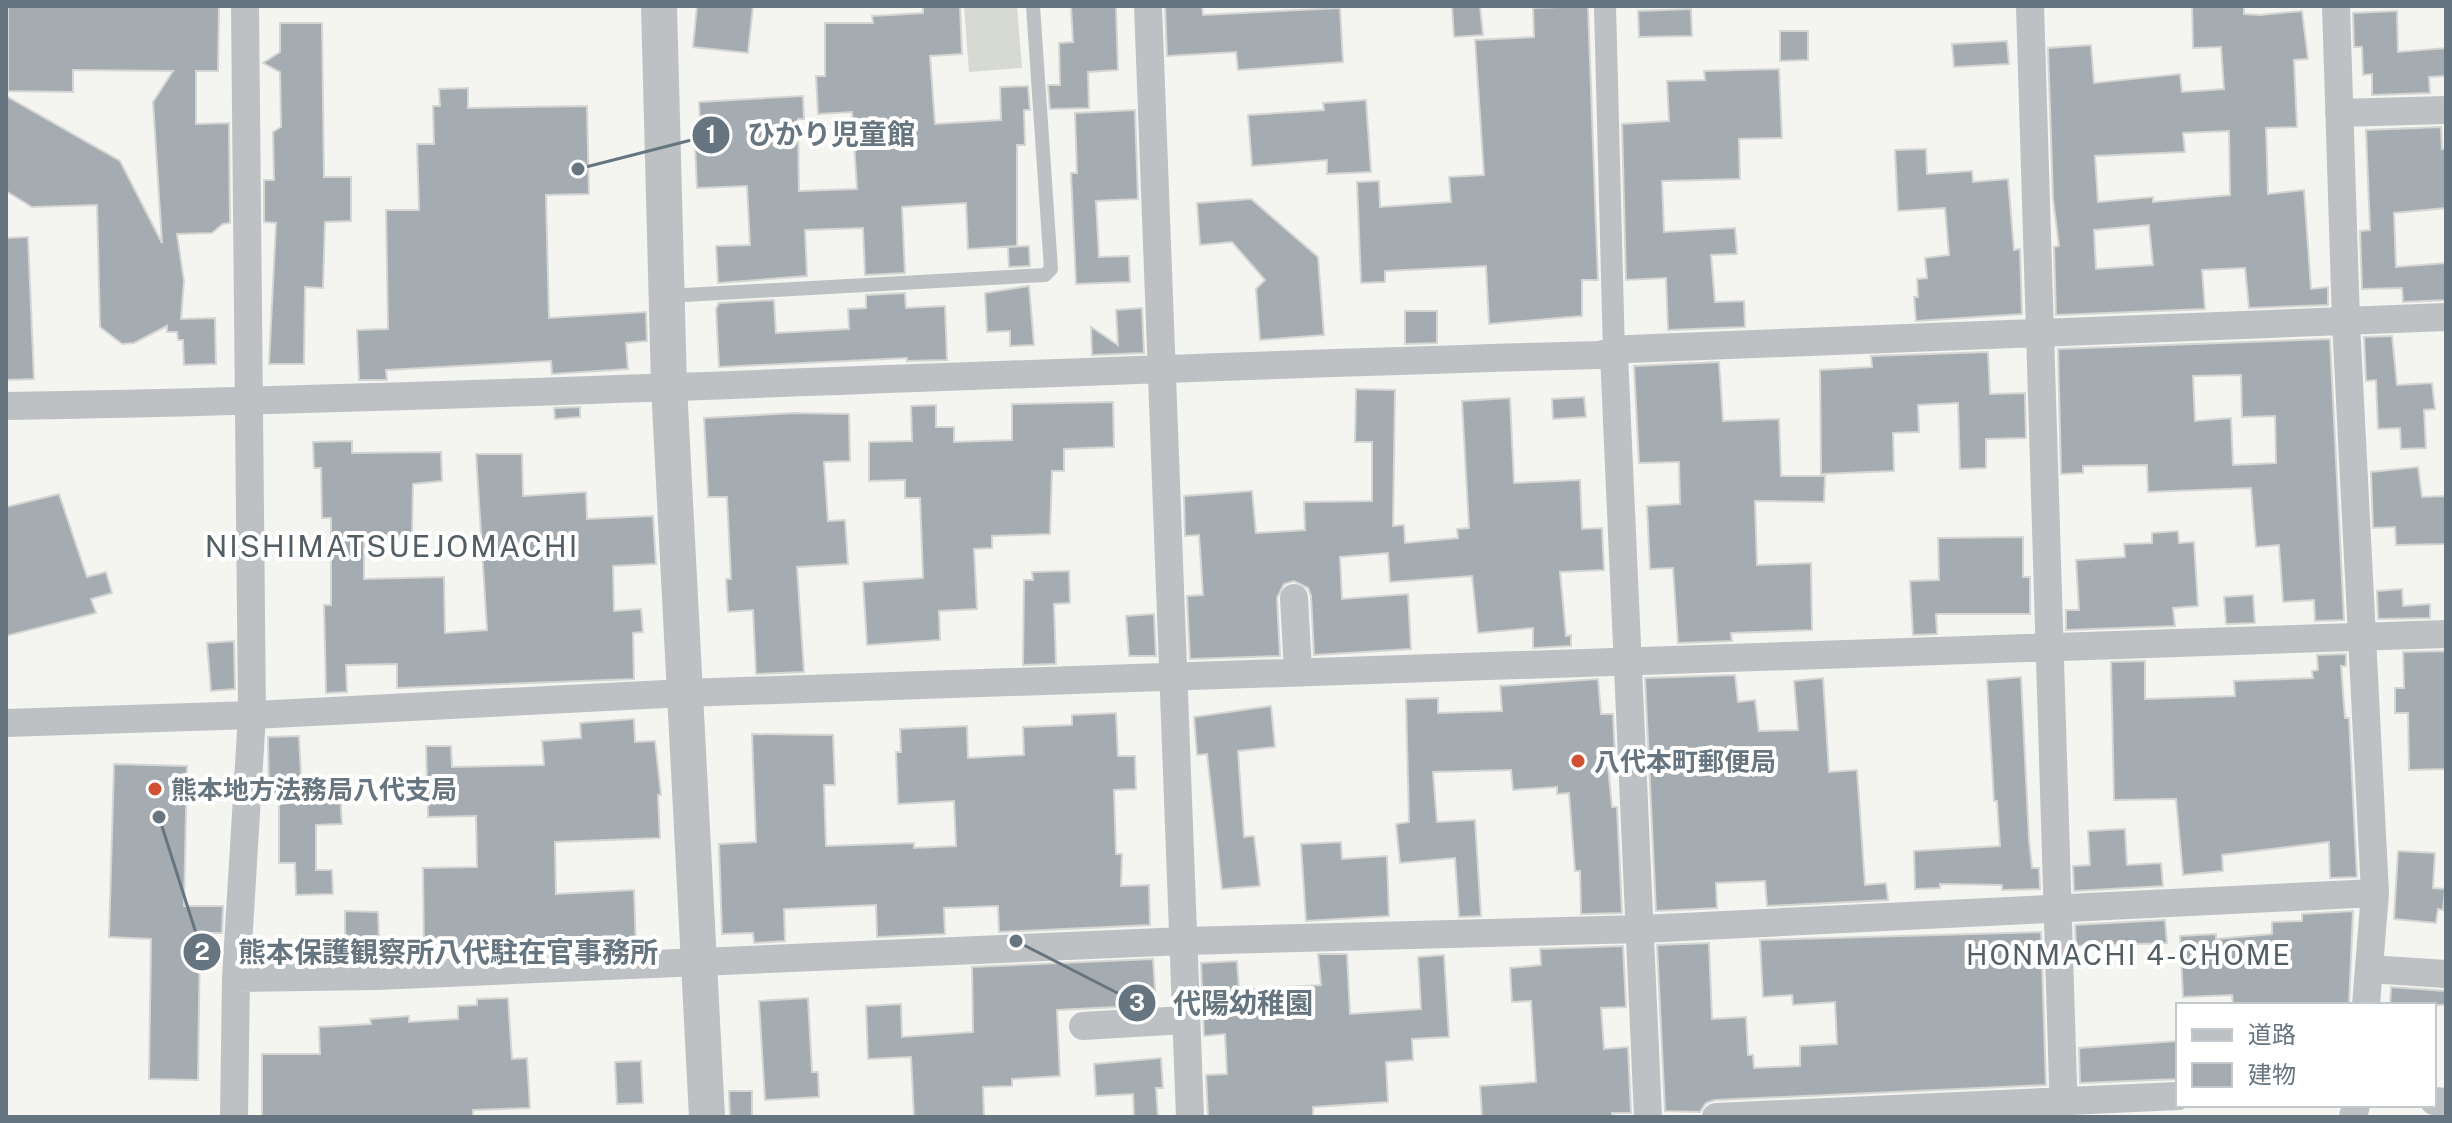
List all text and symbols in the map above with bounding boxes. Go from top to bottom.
callout: ひかり児童館 [691,109,931,161]
text: ひかり児童館 [747,117,915,150]
text: 1 [706,120,716,148]
district label: NISHIMATSUEJOMACHI [205,528,579,564]
place label: 八代本町郵便局 [1594,746,1776,777]
marker: 八代本町郵便局 [1569,752,1587,770]
place label: 熊本地方法務局八代支局 [171,774,457,805]
marker: 熊本地方法務局八代支局 [146,780,164,798]
callout: 熊本保護観察所八代駐在官事務所 [182,926,674,978]
text: 熊本保護観察所八代駐在官事務所 [238,935,658,968]
text: 2 [194,937,210,965]
district label: HONMACHI 4-CHOME [1966,938,2292,971]
callout: 代陽幼稚園 [1117,977,1329,1029]
text: 代陽幼稚園 [1173,986,1313,1019]
text: 3 [1129,988,1145,1016]
legend [2176,1003,2436,1107]
text: 道路 [2248,1020,2296,1048]
text: 建物 [2248,1060,2296,1088]

